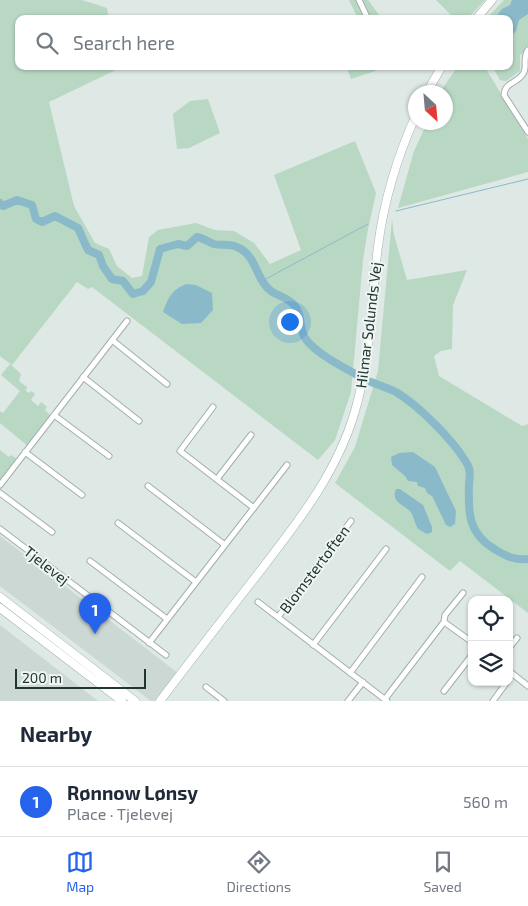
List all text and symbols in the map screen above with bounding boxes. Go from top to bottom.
search box [15,15,513,70]
icon: search [33,29,61,57]
text: Search here [73,31,175,54]
north arrow [408,85,453,130]
street label: Hilmar Sølunds Vej [351,261,386,389]
your location [277,309,303,335]
street label: Blomstertoften [275,522,353,616]
street label: Tjelevej [20,542,73,589]
pin: 1 [79,593,111,634]
map controls [468,596,513,686]
button: locate [468,596,513,641]
button: layers [468,641,513,686]
scale bar [15,666,146,689]
text: 200 m [22,669,62,686]
text: Nearby [20,721,92,746]
text: Rønnow Lønsy [67,781,198,804]
text: 1 [33,792,39,811]
text: 560 m [463,792,508,811]
text: Place · Tjelevej [67,804,173,823]
tab: Map [66,848,94,895]
tab: Directions [227,848,291,895]
tab: Saved [423,848,462,895]

